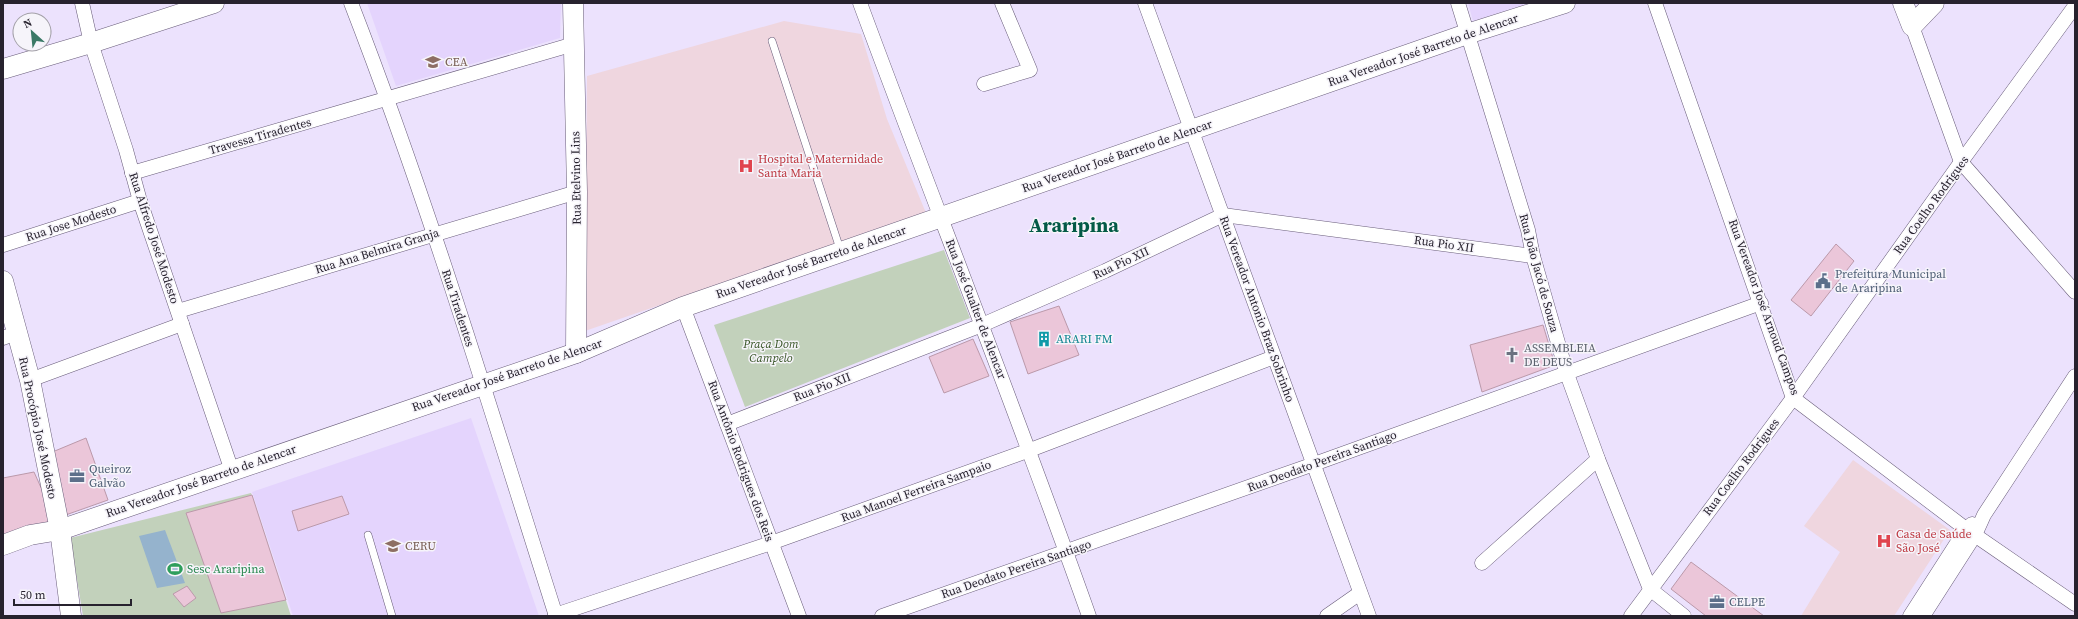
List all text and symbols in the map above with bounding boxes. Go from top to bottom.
street label: Rua Vereador José Barreto de Alencar [1326,10,1520,90]
north arrow [12,12,52,52]
text: N [21,15,35,32]
school or university icon: CEA [424,53,442,71]
place label: CEA [445,54,468,70]
street label: Travessa Tiradentes [207,114,313,158]
street label: Rua Vereador José Barreto de Alencar [1020,116,1214,196]
street label: Rua Etelvino Lins [567,131,585,225]
place label: Hospital e Maternidade Santa Maria [758,151,883,181]
street label: Rua Coelho Rodrigues [1890,153,1972,257]
hospital icon: Hospital e Maternidade Santa Maria [737,157,755,175]
street label: Rua Alfredo José Modesto [125,170,183,306]
street label: Rua Jose Modesto [24,201,119,245]
district label: Araripina [1029,211,1119,239]
street label: Rua João Jacó de Souza [1515,212,1563,335]
street label: Rua Vereador Antonio Braz Sobrinho [1216,214,1298,405]
street label: Rua Vereador José Arnoud Campos [1725,217,1803,397]
street label: Rua Vereador José Barreto de Alencar [714,222,908,302]
street label: Rua Ana Belmira Granja [313,224,442,278]
street label: Rua Pio XII [1413,232,1475,256]
street label: Rua José Gualter de Alencar [942,237,1010,381]
street label: Rua Pio XII [1090,243,1152,283]
place label: Prefeitura Municipal de Araripina [1835,266,1946,296]
street label: Rua Tiradentes [438,267,478,349]
public building icon: Prefeitura Municipal de Araripina [1814,272,1832,290]
building icon: ARARI FM [1035,330,1053,348]
place label: ARARI FM [1056,331,1113,347]
street label: Rua Vereador José Barreto de Alencar [410,335,604,415]
park label: Praça Dom Campelo [742,336,799,366]
place label: ASSEMBLEIA DE DEUS [1524,340,1596,370]
church icon: ASSEMBLEIA DE DEUS [1503,346,1521,364]
street label: Rua Procópio José Modesto [15,355,61,501]
street label: Rua Pio XII [791,369,853,405]
street label: Rua Antônio Rodrigues dos Reis [704,378,778,544]
street label: Rua Coelho Rodrigues [1699,415,1783,519]
street label: Rua Deodato Pereira Santiago [1245,426,1399,496]
street label: Rua Vereador José Barreto de Alencar [104,441,298,521]
street label: Rua Manoel Ferreira Sampaio [839,456,994,526]
place label: Queiroz Galvão [89,461,132,491]
office icon: Queiroz Galvão [68,467,86,485]
place label: Casa de Saúde São José [1896,526,1972,556]
hospital icon: Casa de Saúde São José [1875,532,1893,550]
street label: Rua Deodato Pereira Santiago [939,536,1094,602]
school or university icon: CERU [384,537,402,555]
place label: CERU [405,538,436,554]
sports icon: Sesc Araripina [166,560,184,578]
place label: Sesc Araripina [187,561,265,577]
scale bar [14,581,131,607]
text: 50 m [20,587,46,603]
office icon: CELPE [1708,593,1726,611]
place label: CELPE [1729,594,1765,610]

